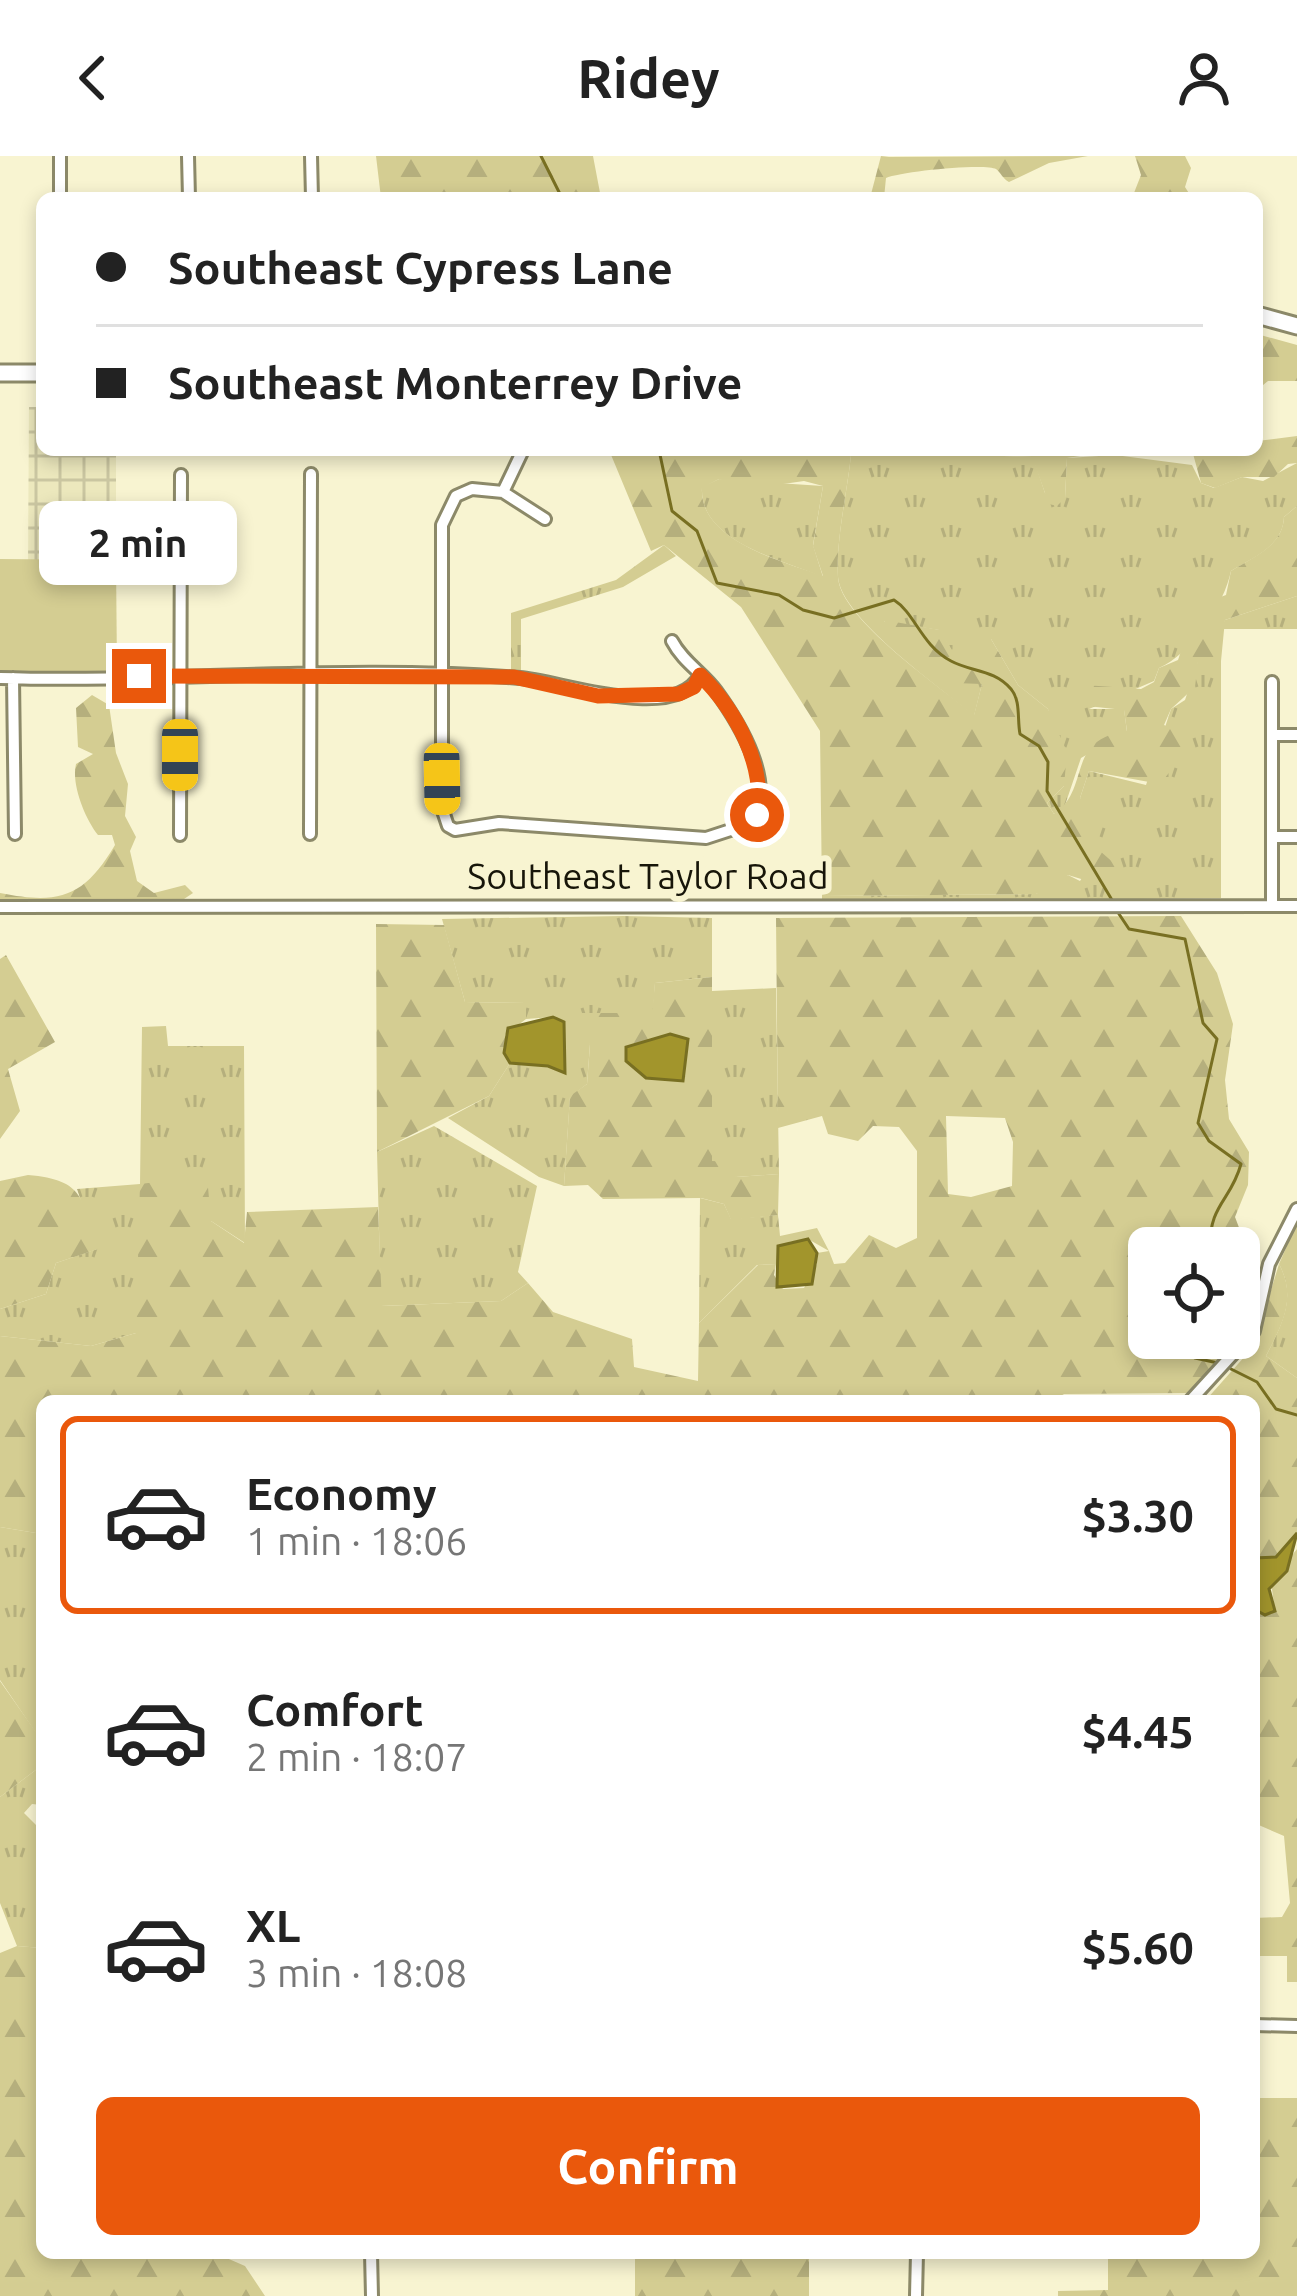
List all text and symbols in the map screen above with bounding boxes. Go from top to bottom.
icon: back [60,45,126,111]
icon: person [1171,45,1237,111]
text: Ridey [577,48,720,108]
text: Southeast Cypress Lane [168,242,673,293]
text: Southeast Monterrey Drive [168,357,742,408]
callout: 2 min [40,502,238,586]
text: 2 min [89,521,187,564]
route end [112,649,166,703]
car [162,719,198,791]
car [423,743,461,815]
route start [730,788,784,842]
street label: Southeast Taylor Road [467,855,829,896]
map controls [1128,1227,1260,1359]
button: locate [1128,1227,1260,1359]
icon: car [102,1461,210,1569]
text: Economy [246,1468,437,1519]
text: $3.30 [1081,1490,1194,1541]
text: 1 min · 18:06 [246,1519,467,1562]
icon: car [102,1677,210,1785]
text: Comfort [246,1684,423,1735]
text: $4.45 [1081,1706,1194,1757]
text: 2 min · 18:07 [246,1735,467,1778]
icon: car [102,1893,210,2001]
text: XL [246,1900,300,1951]
text: $5.60 [1081,1922,1194,1973]
text: 3 min · 18:08 [246,1951,467,1994]
button: Confirm [96,2097,1200,2235]

